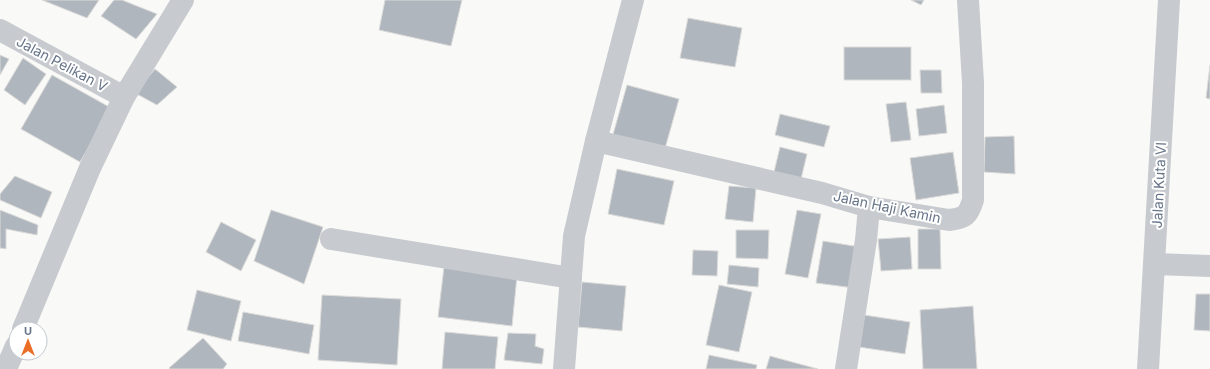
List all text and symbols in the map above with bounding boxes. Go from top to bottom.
street label: Jalan Pelikan V [14,32,111,95]
street label: Jalan Kuta VI [1148,141,1169,229]
street label: Jalan Haji Kamin [832,187,942,226]
north arrow [8,321,48,361]
text: U [24,324,32,338]

